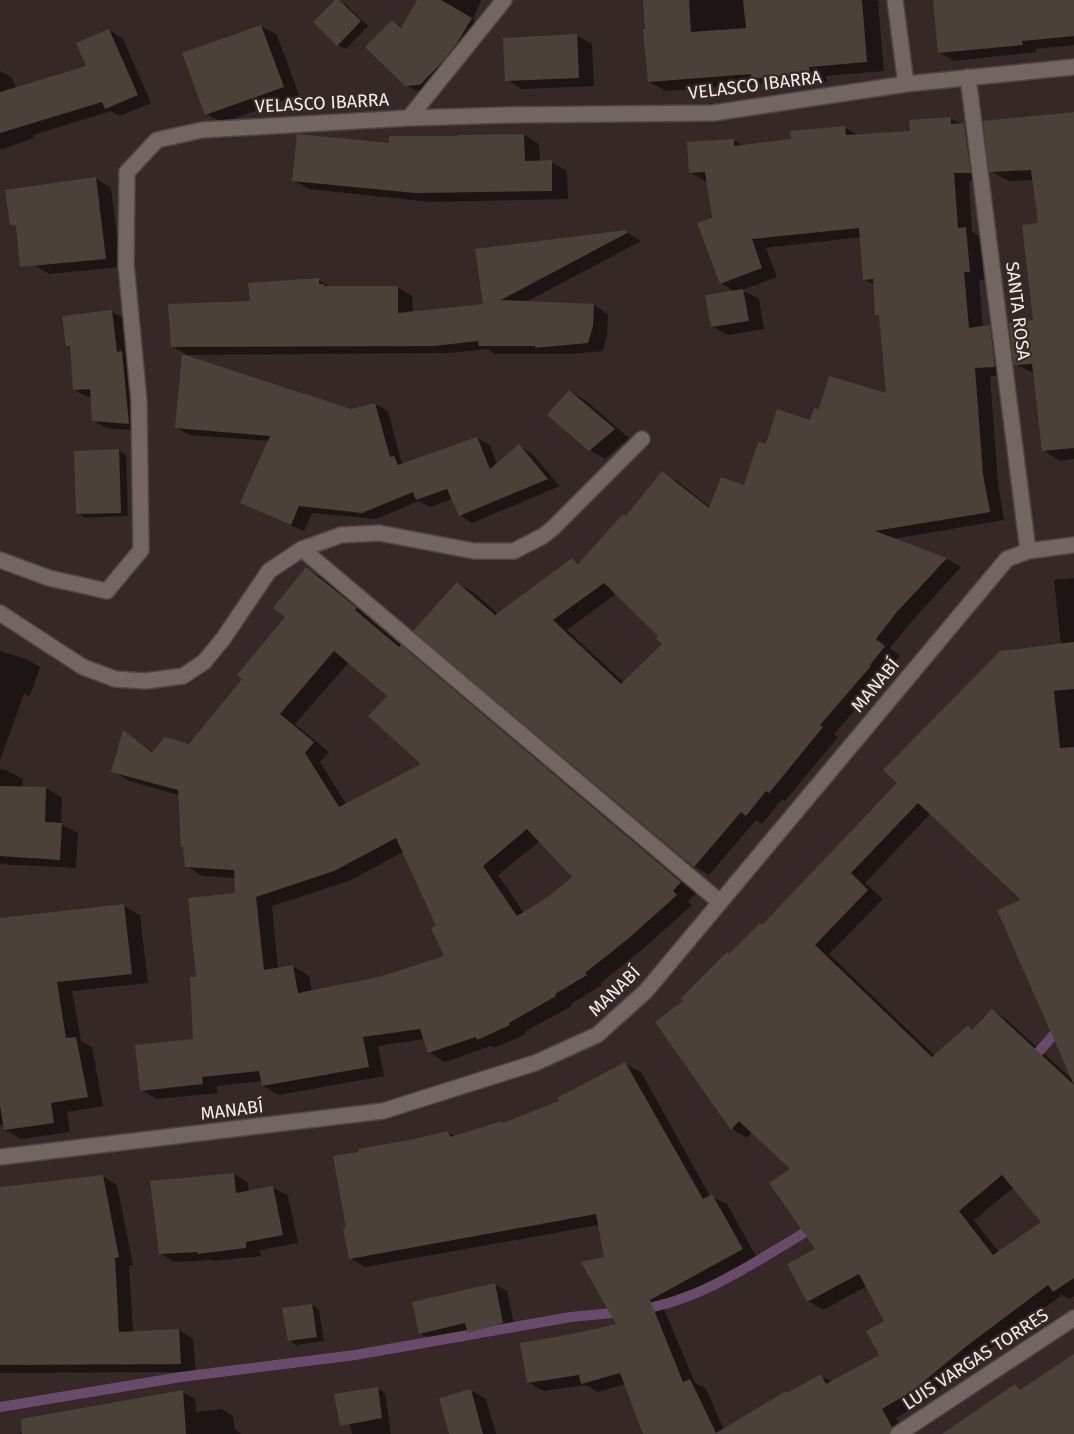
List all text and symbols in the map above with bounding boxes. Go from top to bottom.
street label: VELASCO IBARRA [687,67,823,105]
street label: VELASCO IBARRA [254,90,390,118]
street label: SANTA ROSA [1000,261,1034,361]
street label: MANABÍ [847,655,905,717]
street label: MANABÍ [585,962,645,1022]
street label: MANABÍ [199,1096,265,1126]
street label: LUIS VARGAS TORRES [899,1305,1053,1415]

